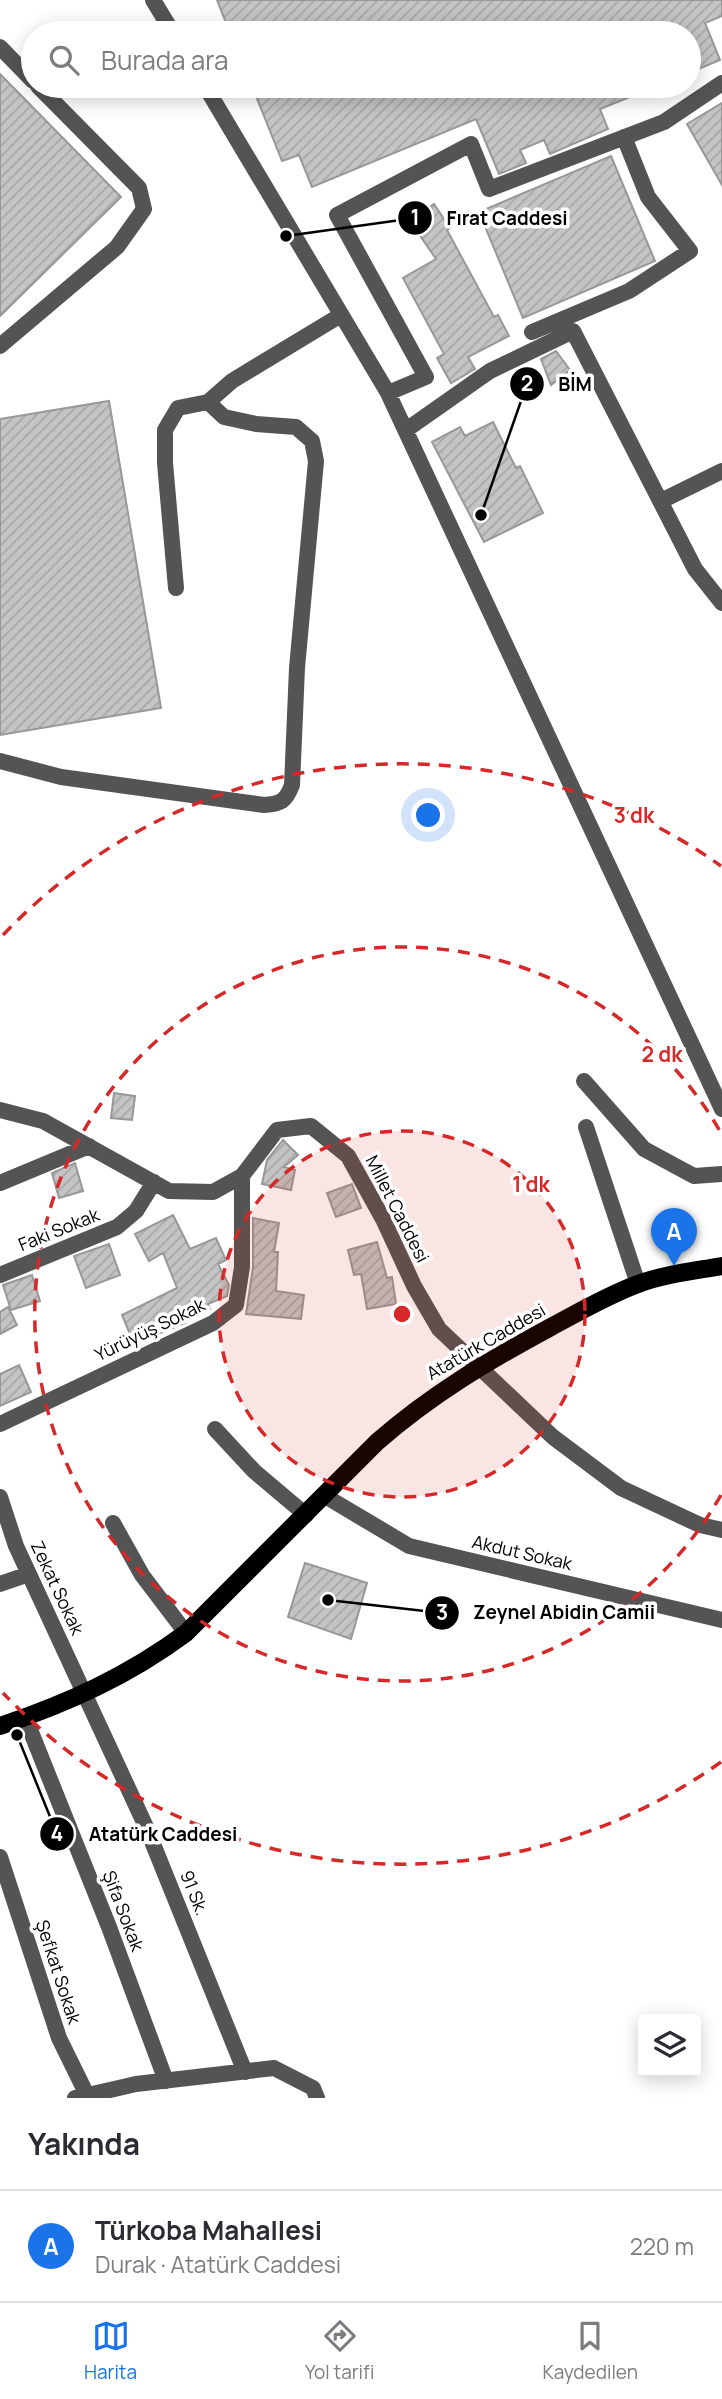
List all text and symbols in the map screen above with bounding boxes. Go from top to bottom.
search box [21,21,701,98]
icon: search [45,41,83,79]
text: Burada ara [101,42,228,78]
callout: Fırat Caddesi [397,198,581,238]
text: 1 [410,203,420,231]
text: Fırat Caddesi [446,205,568,231]
callout: BİM [509,364,606,404]
text: 2 [521,369,533,397]
text: BİM [558,371,592,397]
your location [411,798,445,832]
text: 3 dk [614,801,655,829]
text: 2 dk [642,1040,683,1068]
street label: Millet Caddesi [361,1151,435,1266]
text: 1 dk [512,1170,551,1198]
street label: Faki Sokak [15,1202,104,1256]
pin: A [651,1208,697,1266]
street label: Yürüyüş Sokak [90,1292,210,1366]
street label: Atatürk Caddesi [422,1297,549,1385]
centre of rings [390,1302,414,1326]
street label: Akdut Sokak [470,1529,576,1575]
street label: Zekat Sokak [26,1537,91,1639]
callout: Zeynel Abidin Camii [424,1593,669,1633]
text: 3 [436,1598,448,1626]
text: Zeynel Abidin Camii [473,1599,655,1625]
callout: Atatürk Caddesi [39,1814,251,1854]
text: 4 [51,1819,63,1847]
text: Atatürk Caddesi [89,1821,237,1847]
street label: Şifa Sokak [98,1867,151,1955]
street label: 91 Sk. [175,1867,215,1919]
street label: Şefkat Sokak [31,1917,87,2028]
map controls [638,2014,701,2077]
button: layers [638,2014,701,2077]
text: Yakında [28,2123,140,2164]
text: Türkoba Mahallesi [95,2212,322,2248]
text: A [43,2230,59,2262]
text: 220 m [630,2230,694,2262]
text: Durak · Atatürk Caddesi [95,2248,341,2280]
tab: Harita [84,2317,137,2385]
tab: Yol tarifi [305,2317,374,2385]
tab: Kaydedilen [542,2317,638,2385]

